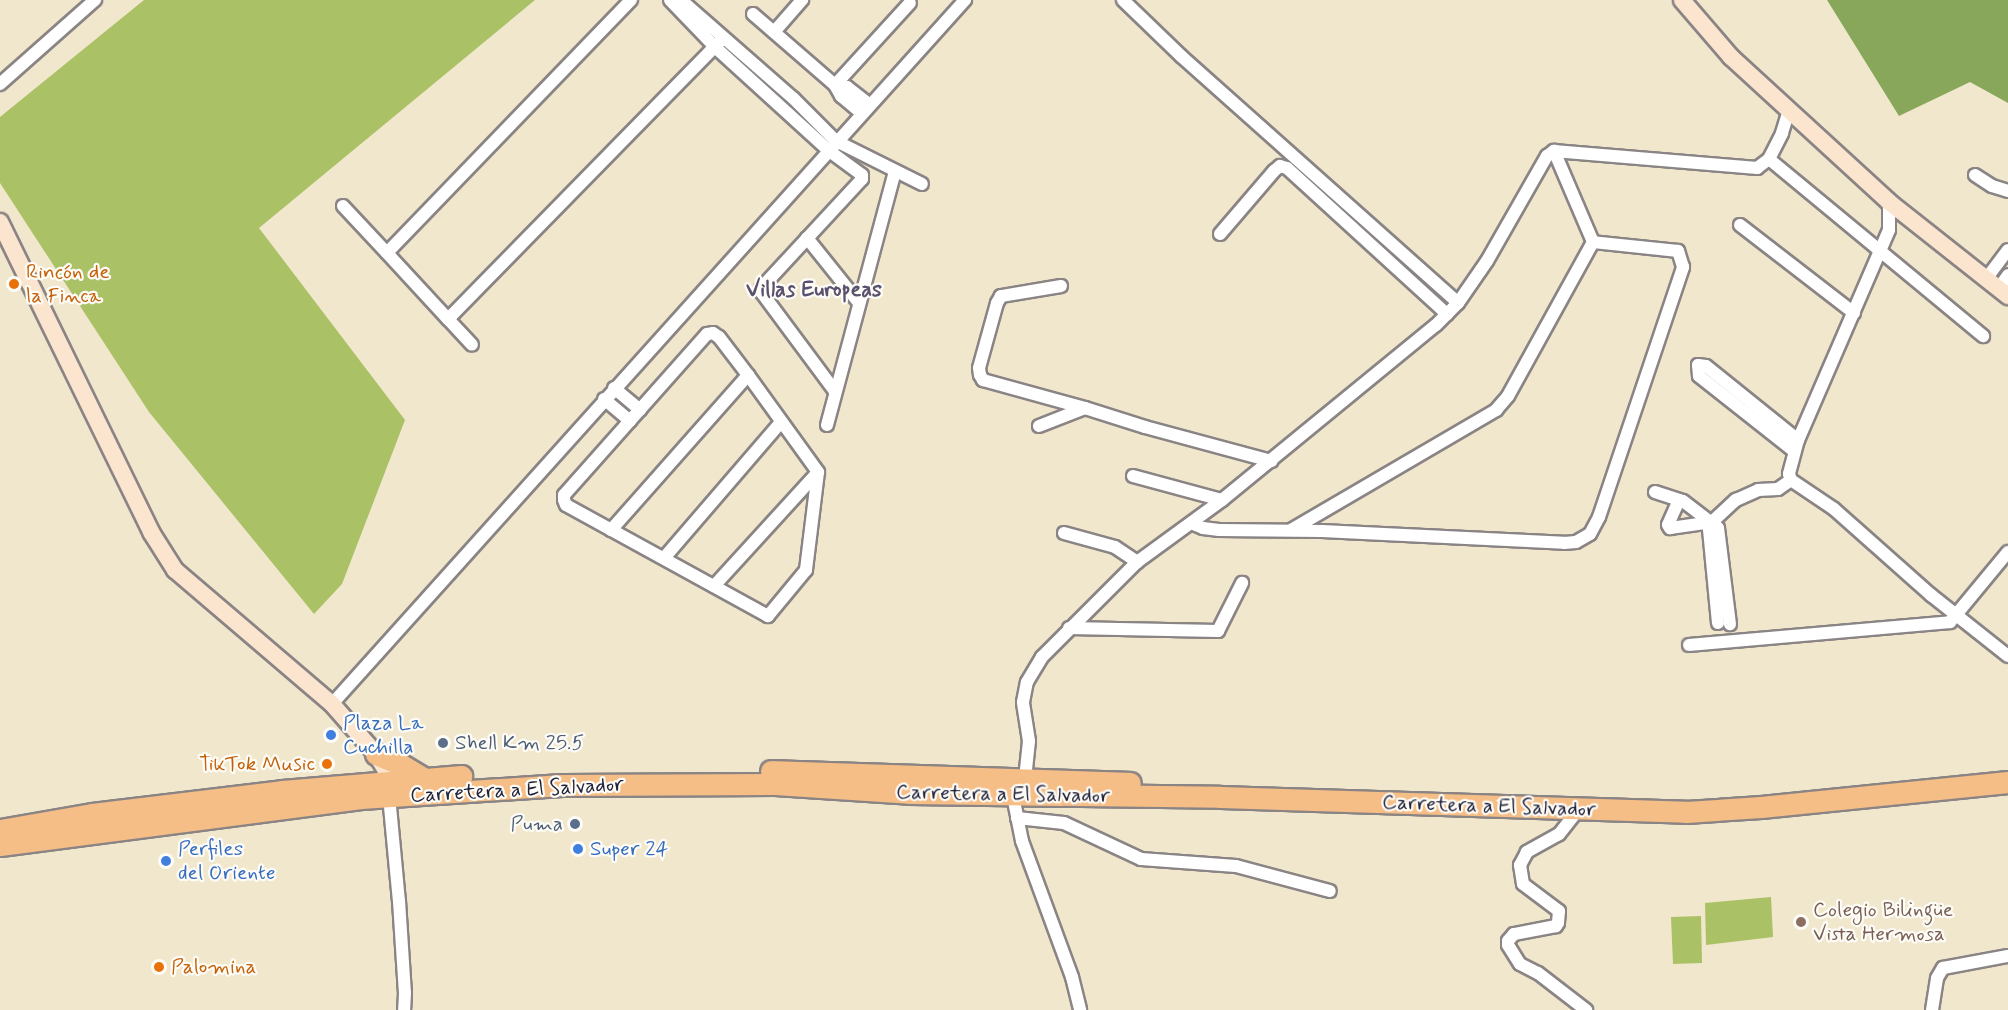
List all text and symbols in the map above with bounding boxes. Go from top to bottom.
place label: Rincón de la Finca [26,259,108,309]
marker: Rincón de la Finca [7,277,21,291]
district label: Villas Europeas [747,278,881,304]
place label: Plaza La Cuchilla [343,710,422,760]
marker: Plaza La Cuchilla [324,728,338,742]
place label: Shell Km 25.5 [455,730,582,756]
marker: Shell Km 25.5 [436,736,450,750]
place label: TikTok Music [201,751,315,777]
marker: TikTok Music [320,757,334,771]
street label: Carretera a El Salvador [410,772,624,808]
street label: Carretera a El Salvador [896,780,1110,808]
street label: Carretera a El Salvador [1382,790,1596,822]
place label: Puma [510,811,563,837]
marker: Puma [568,817,582,831]
place label: Perfiles del Oriente [178,836,278,886]
place label: Super 24 [590,836,668,862]
marker: Super 24 [571,842,585,856]
marker: Perfiles del Oriente [159,854,173,868]
place label: Colegio Bilingüe Vista Hermosa [1813,897,1953,947]
marker: Colegio Bilingüe Vista Hermosa [1794,915,1808,929]
place label: Palomina [171,954,256,980]
marker: Palomina [152,960,166,974]

